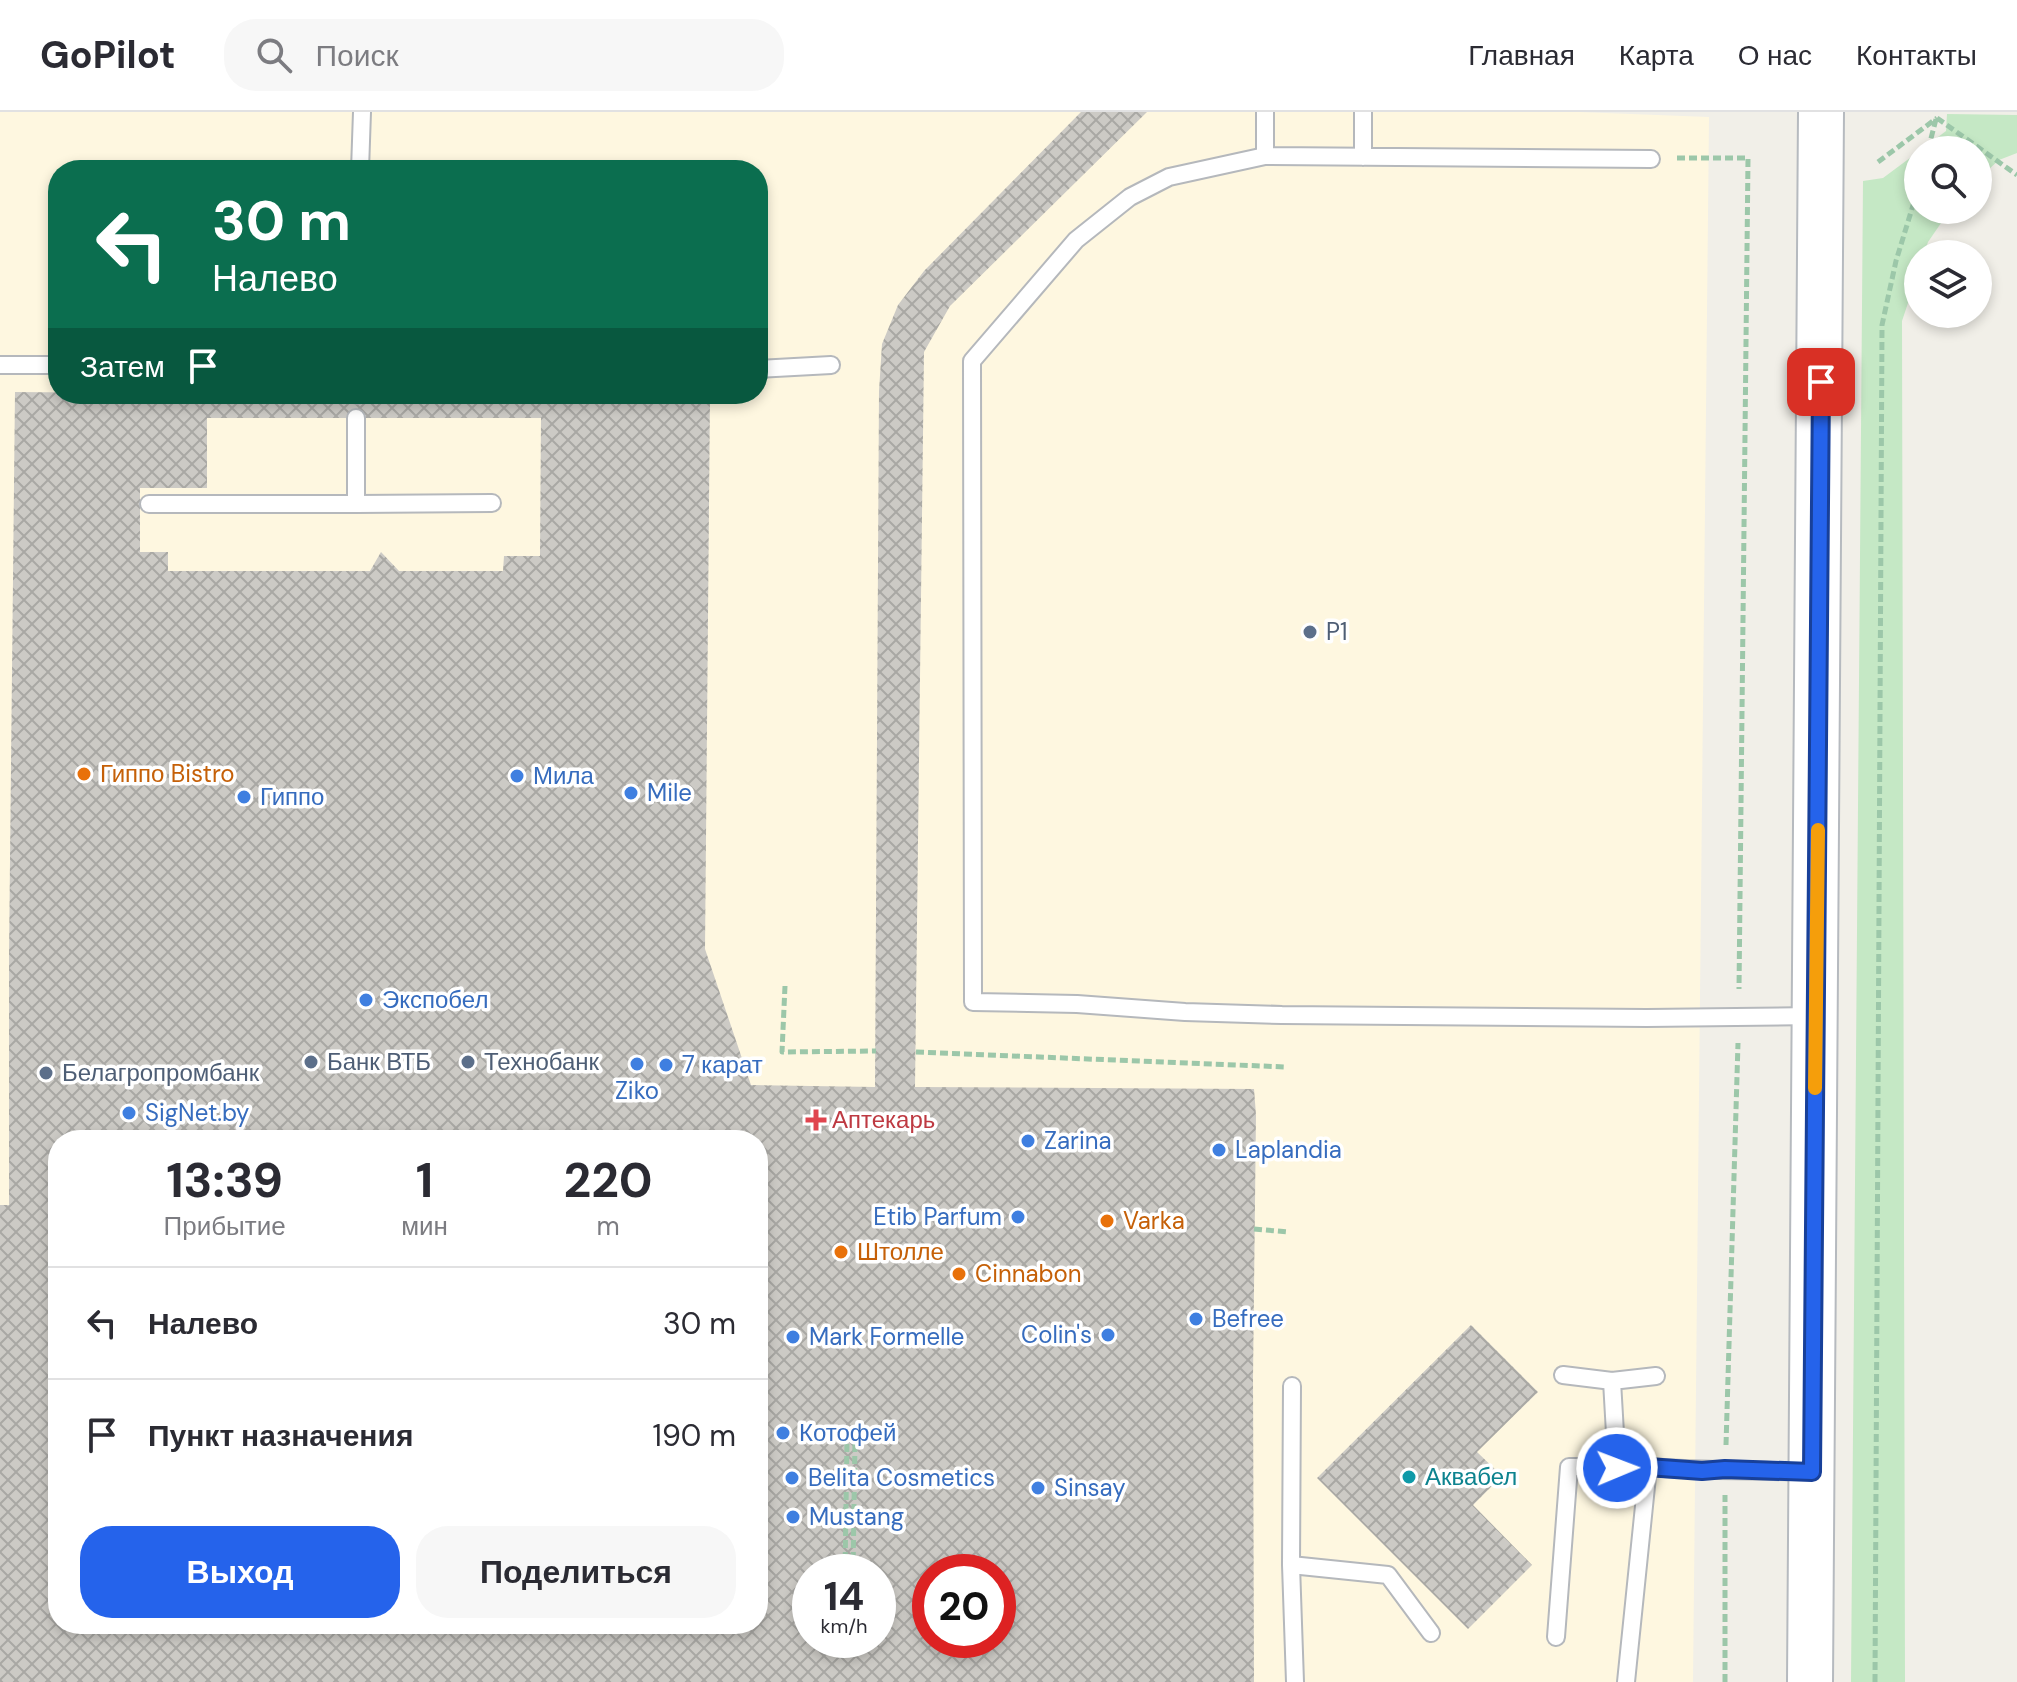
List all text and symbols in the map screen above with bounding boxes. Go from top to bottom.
search box [224,19,784,91]
text: GoPilot [40,30,176,80]
icon: search [252,33,296,77]
text: Поиск [316,36,399,75]
text: Главная [1468,37,1575,74]
text: Карта [1619,37,1694,74]
text: О нас [1738,37,1812,74]
text: Контакты [1856,37,1977,74]
map controls [1904,136,1992,328]
button: search [1904,136,1992,224]
text: 30 m [212,184,351,257]
icon: left [80,192,184,296]
button: layers [1904,240,1992,328]
text: Налево [212,255,338,302]
icon: arrive [181,344,225,388]
text: Затем [80,347,165,386]
pin [1787,348,1855,416]
icon: arrive [1799,360,1843,404]
place label: P1 [1326,616,1347,647]
marker: P1 [1301,623,1319,641]
place label: Гиппо Bistro [100,758,235,789]
place label: Мила [533,760,594,791]
marker: Гиппо Bistro [75,765,93,783]
marker: Мила [508,767,526,785]
place label: Mile [647,777,692,808]
place label: Гиппо [260,781,324,812]
marker: Mile [622,784,640,802]
marker: Гиппо [235,788,253,806]
place label: Экспобел [382,984,488,1015]
marker: Экспобел [357,991,375,1009]
place label: Банк ВТБ [327,1046,431,1077]
place label: Технобанк [484,1046,600,1077]
place label: 7 карат [682,1049,763,1080]
marker: Банк ВТБ [302,1053,320,1071]
marker: Технобанк [459,1053,477,1071]
marker: Ziko [628,1055,646,1073]
marker: 7 карат [657,1056,675,1074]
place label: Белагропромбанк [62,1057,260,1088]
marker: Белагропромбанк [37,1064,55,1082]
place label: Ziko [615,1075,659,1106]
place label: SigNet.by [145,1097,249,1128]
marker: SigNet.by [120,1104,138,1122]
place label: Аптекарь [832,1104,935,1135]
marker: Аптекарь [807,1111,825,1129]
place label: Zarina [1044,1125,1112,1156]
marker: Zarina [1019,1132,1037,1150]
place label: Laplandia [1235,1134,1342,1165]
marker: Laplandia [1210,1141,1228,1159]
text: 13:39 [166,1149,283,1212]
text: 1 [416,1149,433,1212]
text: 220 [563,1149,652,1212]
place label: Etib Parfum [873,1201,1002,1232]
place label: Varka [1123,1205,1185,1236]
marker: Etib Parfum [1009,1208,1027,1226]
text: Прибытие [164,1209,286,1243]
text: мин [401,1209,448,1243]
text: m [596,1209,620,1243]
marker: Varka [1098,1212,1116,1230]
place label: Штолле [857,1236,944,1267]
marker: Штолле [832,1243,850,1261]
place label: Cinnabon [975,1258,1082,1289]
marker: Cinnabon [950,1265,968,1283]
icon: left [80,1301,124,1345]
place label: Befree [1212,1303,1284,1334]
text: Налево [148,1304,258,1343]
text: 30 m [663,1304,736,1343]
marker: Befree [1187,1310,1205,1328]
place label: Colin's [1021,1319,1092,1350]
place label: Mark Formelle [809,1321,964,1352]
marker: Colin's [1099,1326,1117,1344]
marker: Mark Formelle [784,1328,802,1346]
icon: arrive [80,1413,124,1457]
text: Пункт назначения [148,1416,413,1455]
text: 190 m [653,1416,736,1455]
place label: Котофей [799,1417,896,1448]
marker: Котофей [774,1424,792,1442]
position arrow [1575,1426,1659,1510]
place label: Аквабел [1425,1461,1517,1492]
place label: Belita Cosmetics [808,1462,995,1493]
marker: Аквабел [1400,1468,1418,1486]
marker: Belita Cosmetics [783,1469,801,1487]
place label: Sinsay [1054,1472,1126,1503]
marker: Sinsay [1029,1479,1047,1497]
place label: Mustang [809,1501,904,1532]
marker: Mustang [784,1508,802,1526]
button: Выход [80,1526,400,1618]
button: Поделиться [416,1526,736,1618]
speed limit sign: 20 [912,1554,1016,1658]
text: 14 [824,1570,864,1622]
text: km/h [820,1613,868,1639]

